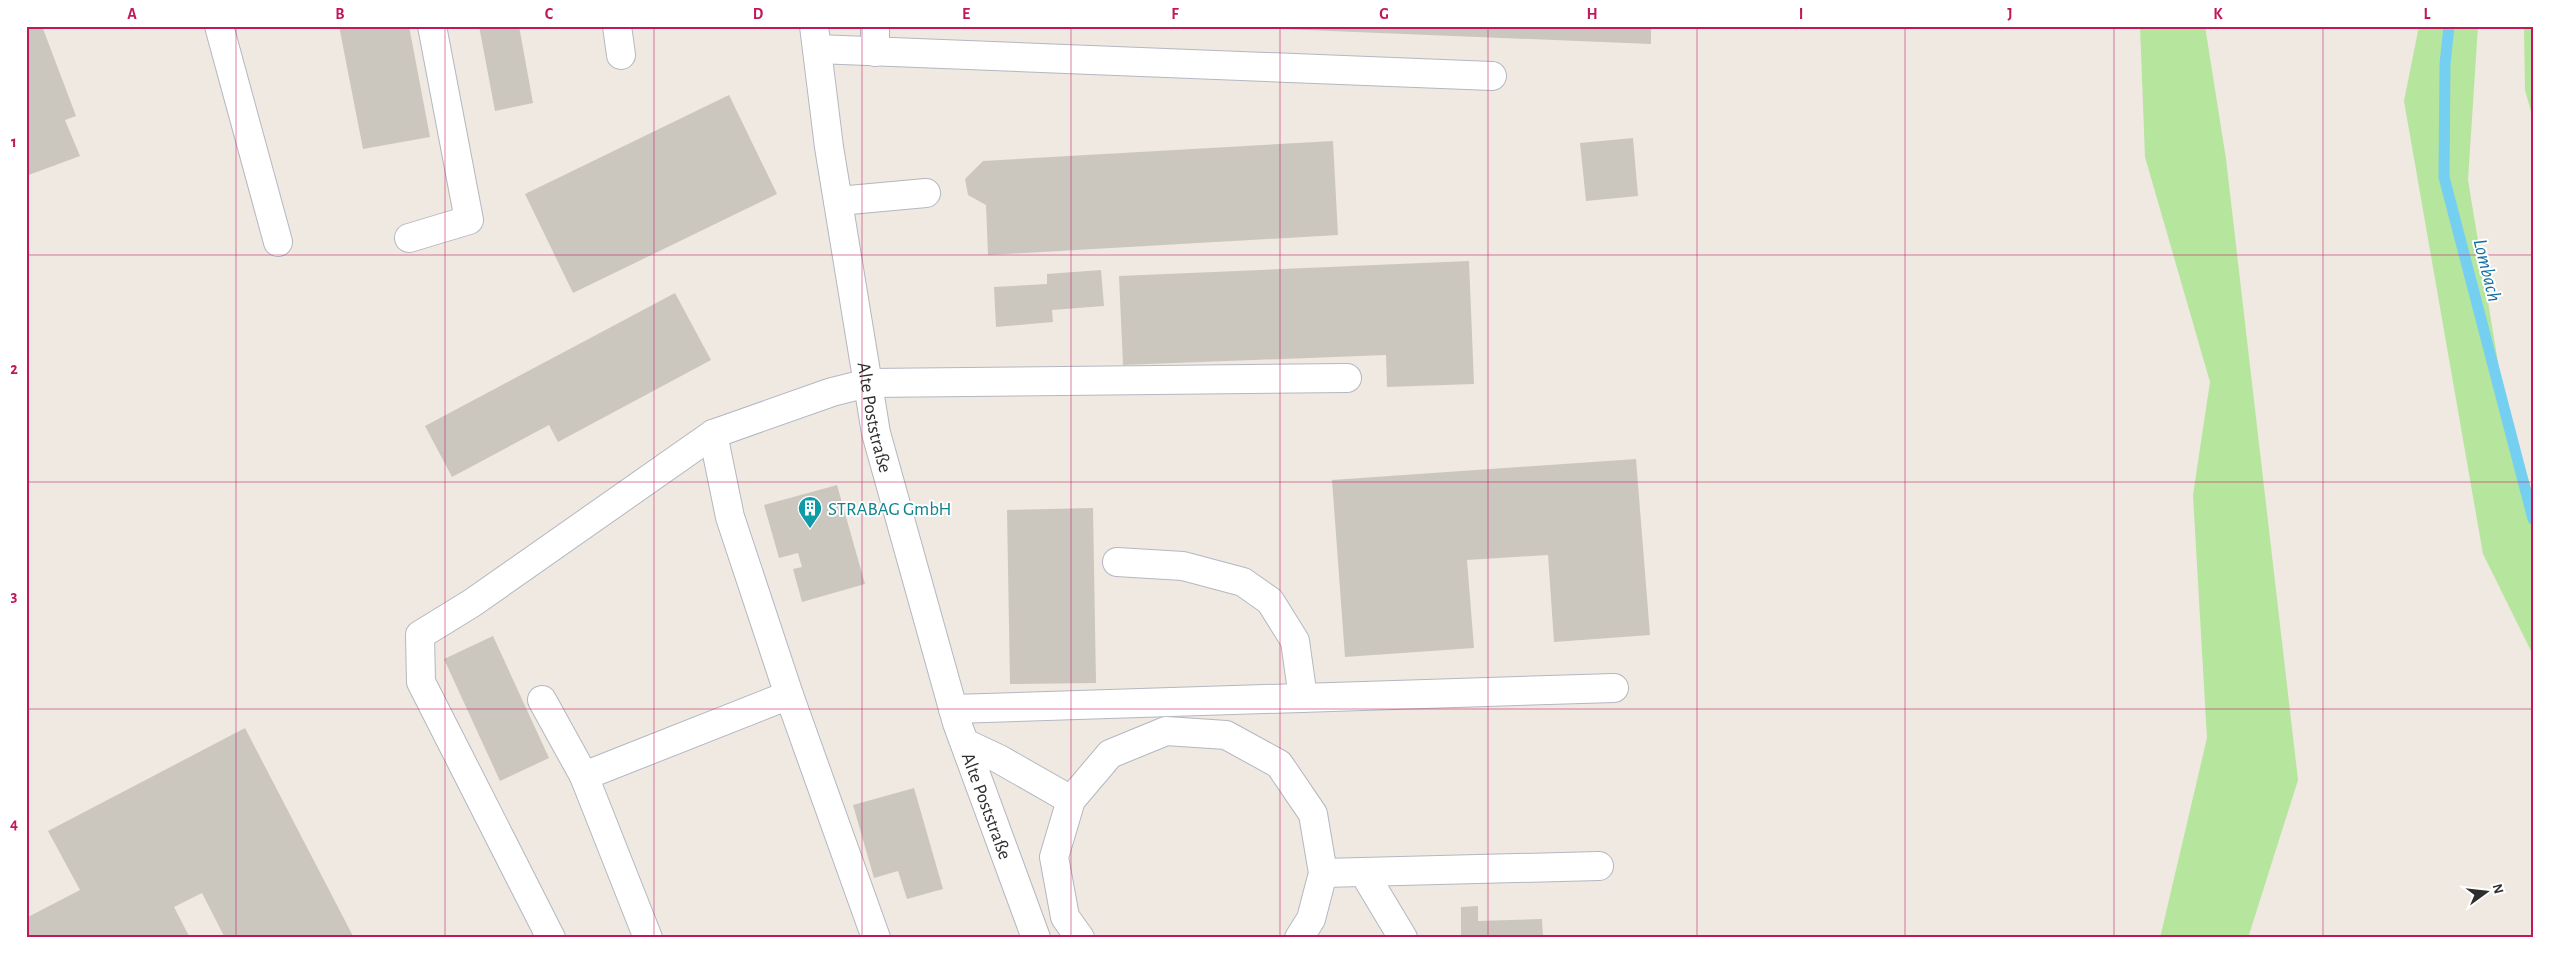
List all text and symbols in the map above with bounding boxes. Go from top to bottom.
text: A [127,6,137,22]
text: B [335,6,345,22]
text: C [545,6,554,22]
text: D [753,6,764,22]
text: E [962,6,970,22]
text: F [1171,6,1179,22]
text: G [1379,6,1389,22]
text: H [1586,6,1598,22]
text: I [1799,6,1803,22]
text: J [2007,6,2013,22]
text: K [2213,6,2223,22]
text: L [2424,6,2431,22]
text: 1 [11,134,17,150]
water label: Lombach [2470,237,2504,304]
text: 2 [10,361,18,377]
street label: Alte Poststraße [854,361,895,475]
building icon: STRABAG GmbH [797,495,823,529]
place label: STRABAG GmbH [828,500,952,519]
text: 3 [11,588,18,604]
street label: Alte Poststraße [958,750,1014,862]
text: 4 [10,816,18,832]
north arrow [2462,866,2512,916]
text: N [2490,882,2506,895]

